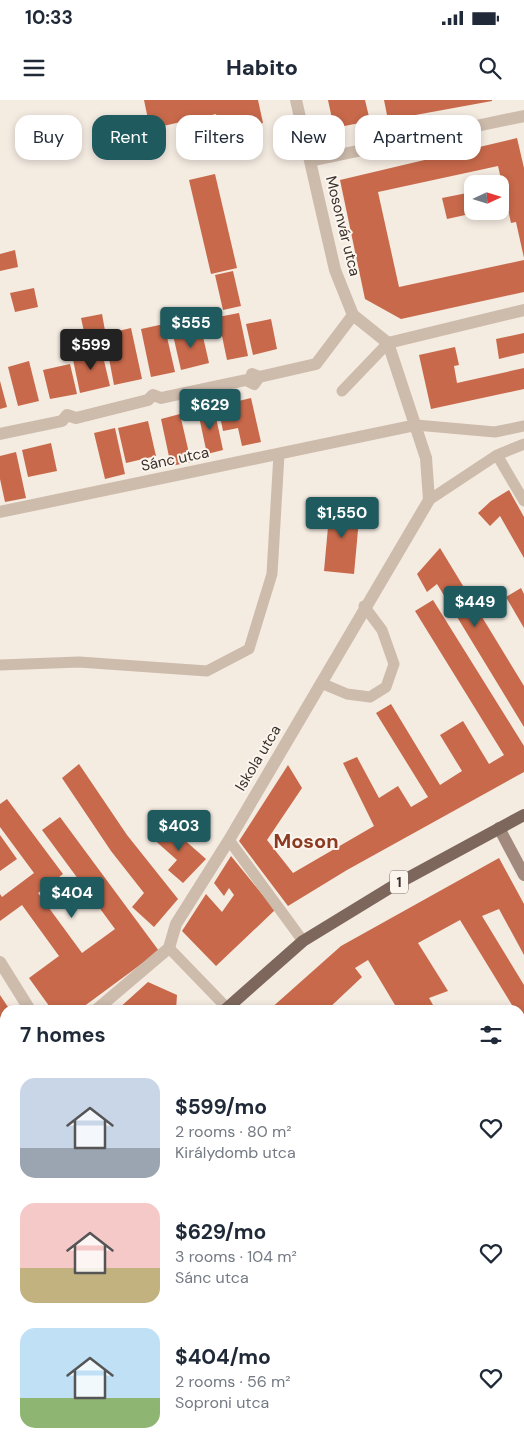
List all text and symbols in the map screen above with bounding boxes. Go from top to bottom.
text: 10:33 [25,5,73,30]
text: Habito [226,53,298,82]
icon: menu [20,54,48,82]
icon: search [476,54,504,82]
chip: Buy [15,115,82,160]
chip: Rent [92,115,166,160]
chip: Filters [176,115,263,160]
chip: New [273,115,345,160]
chip: Apartment [355,115,481,160]
street label: Mosonvár utca [321,174,365,278]
north arrow [464,175,509,220]
map controls [464,175,509,220]
pin: $555 [161,306,221,349]
text: $555 [171,312,211,333]
pin: $599 [61,328,121,371]
text: $599 [71,334,111,355]
pin: $629 [180,388,240,431]
text: $629 [191,394,229,415]
street label: Sánc utca [139,442,211,476]
pin: $1,550 [301,496,383,539]
text: $1,550 [317,502,367,523]
pin: $449 [445,586,505,628]
text: $449 [455,591,495,612]
street label: Iskola utca [231,721,285,795]
pin: $403 [149,810,209,852]
text: $403 [159,815,199,836]
district label: Moson [273,828,339,854]
road number: 1 [390,870,408,894]
pin: $404 [42,876,102,919]
text: $404 [51,882,93,903]
text: 7 homes [20,1021,106,1049]
icon: filters [477,1021,505,1049]
text: $599/mo [175,1093,267,1121]
icon: home [60,1098,120,1158]
icon: heart [477,1114,505,1142]
text: 2 rooms · 80 m² [175,1121,292,1142]
text: Királydomb utca [175,1142,296,1163]
text: $629/mo [175,1218,266,1246]
icon: home [60,1223,120,1283]
icon: heart [477,1239,505,1267]
text: 3 rooms · 104 m² [175,1246,297,1267]
text: Sánc utca [175,1267,249,1288]
text: $404/mo [175,1343,271,1371]
icon: home [60,1348,120,1408]
icon: heart [477,1364,505,1392]
text: 2 rooms · 56 m² [175,1371,291,1392]
text: Soproni utca [175,1392,269,1413]

